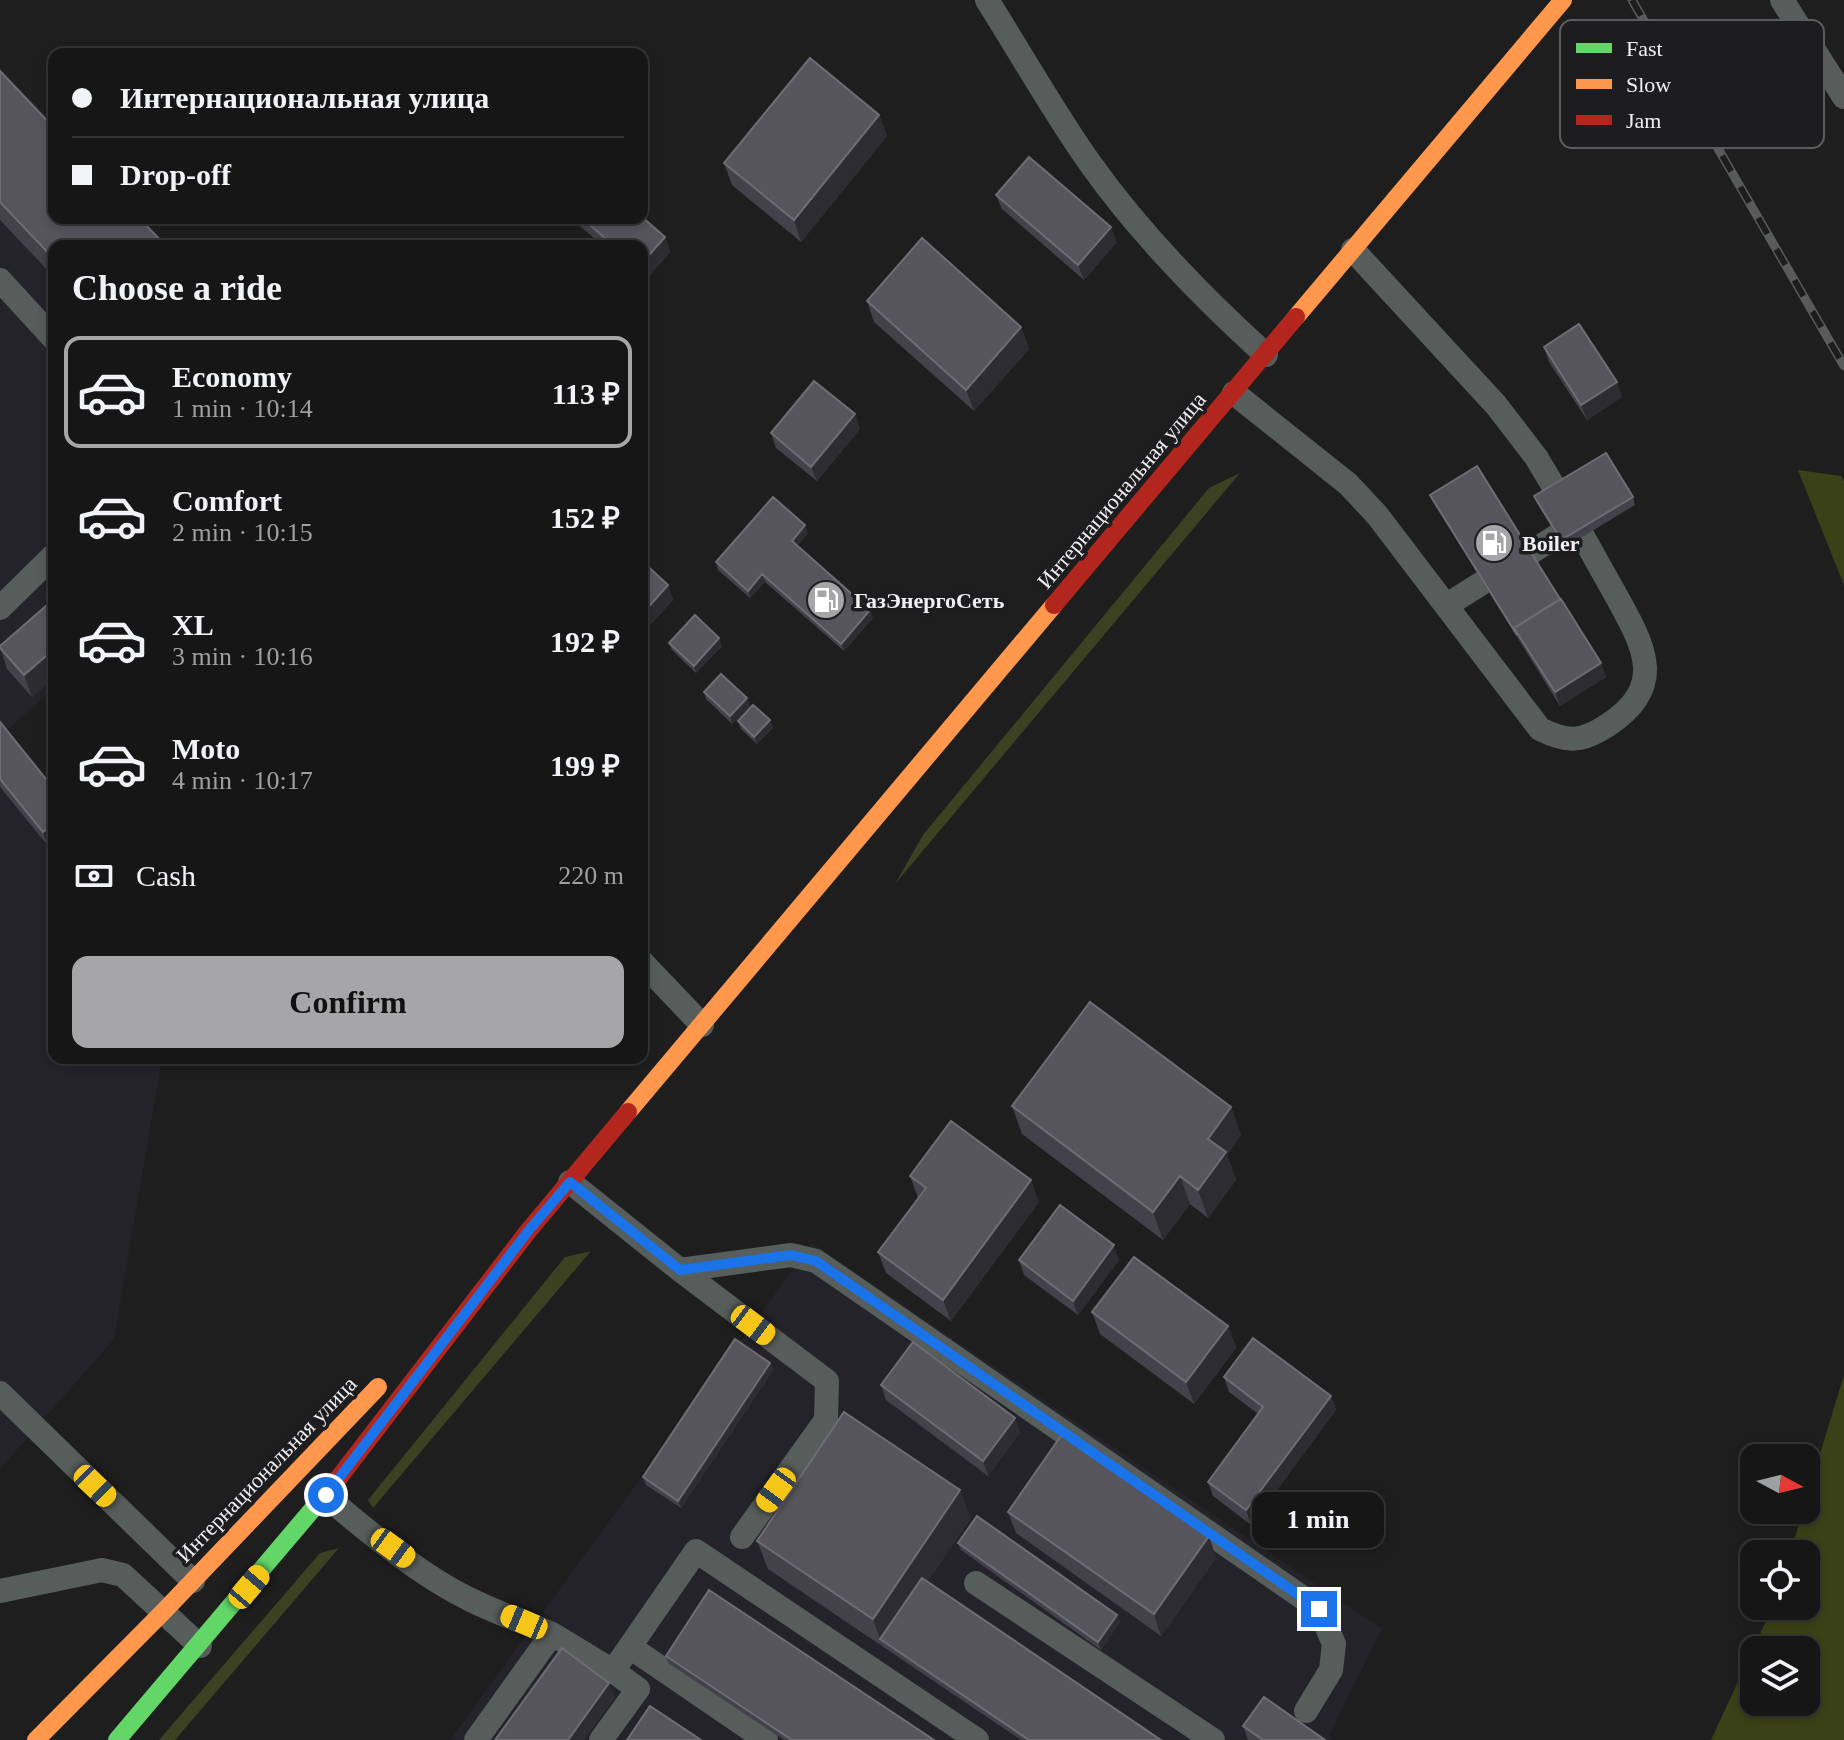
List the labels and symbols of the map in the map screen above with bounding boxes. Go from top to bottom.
legend [1560,20,1824,148]
text: Fast [1626,36,1663,61]
text: Slow [1626,72,1671,97]
text: Jam [1626,108,1661,133]
street label: Интернациональная улица [1032,387,1211,593]
fuel station icon: Boiler [1473,522,1515,564]
place label: Boiler [1522,531,1580,556]
fuel station icon: ГазЭнергоСеть [805,579,847,621]
place label: ГазЭнергоСеть [854,588,1005,613]
car [727,1301,779,1349]
street label: Интернациональная улица [171,1371,362,1567]
north arrow [1740,1444,1820,1524]
car [69,1461,121,1511]
car [752,1464,800,1516]
route start [308,1477,344,1513]
callout: 1 min [1253,1493,1385,1549]
car [367,1524,419,1572]
car [224,1561,274,1613]
route end [1301,1591,1337,1627]
car [497,1602,551,1642]

